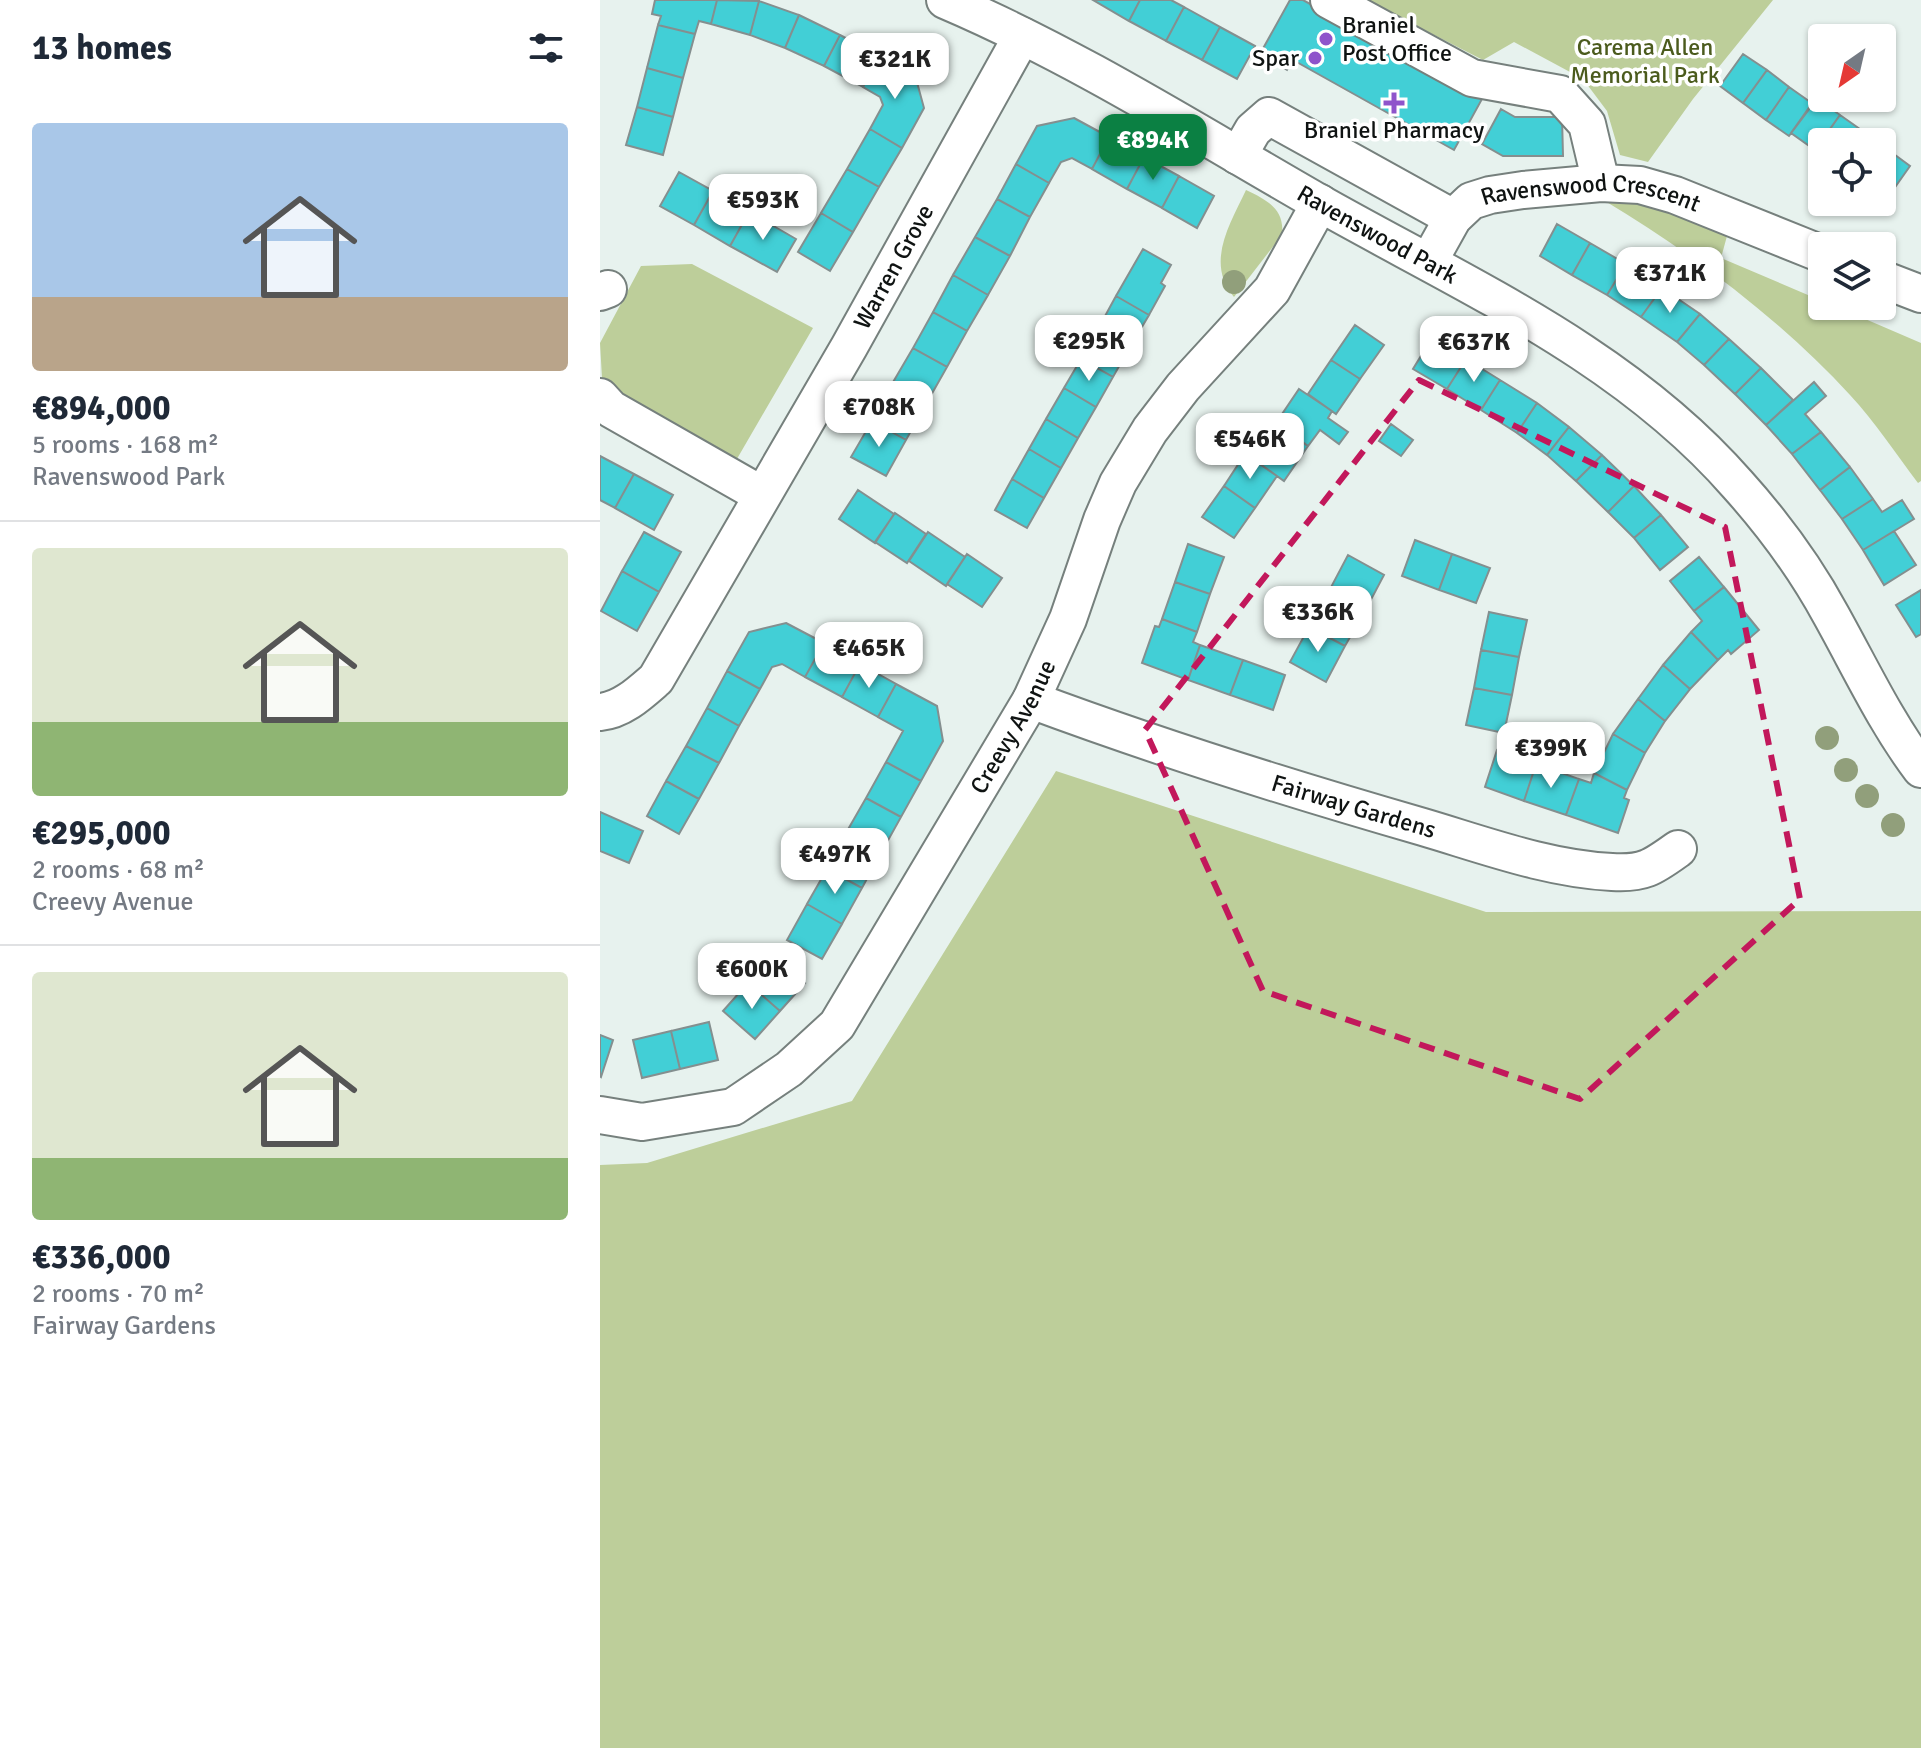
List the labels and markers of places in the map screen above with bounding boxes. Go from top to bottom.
place label: Braniel Post Office [1342,10,1452,68]
marker: Braniel Post Office [1317,30,1335,48]
pin: €321K [839,33,951,101]
place label: Spar [1252,43,1299,73]
marker: Spar [1306,49,1324,67]
marker: Braniel Pharmacy [1385,94,1403,112]
pin: €894K [1097,114,1209,182]
place label: Braniel Pharmacy [1304,115,1484,145]
pin: €593K [707,174,819,242]
pin: €371K [1614,247,1726,315]
pin: €295K [1033,315,1145,383]
pin: €637K [1418,316,1530,384]
pin: €708K [823,381,935,449]
pin: €546K [1194,413,1306,481]
pin: €336K [1262,586,1374,654]
pin: €465K [813,622,925,690]
pin: €399K [1495,722,1607,790]
pin: €497K [779,828,891,896]
pin: €600K [696,943,808,1011]

